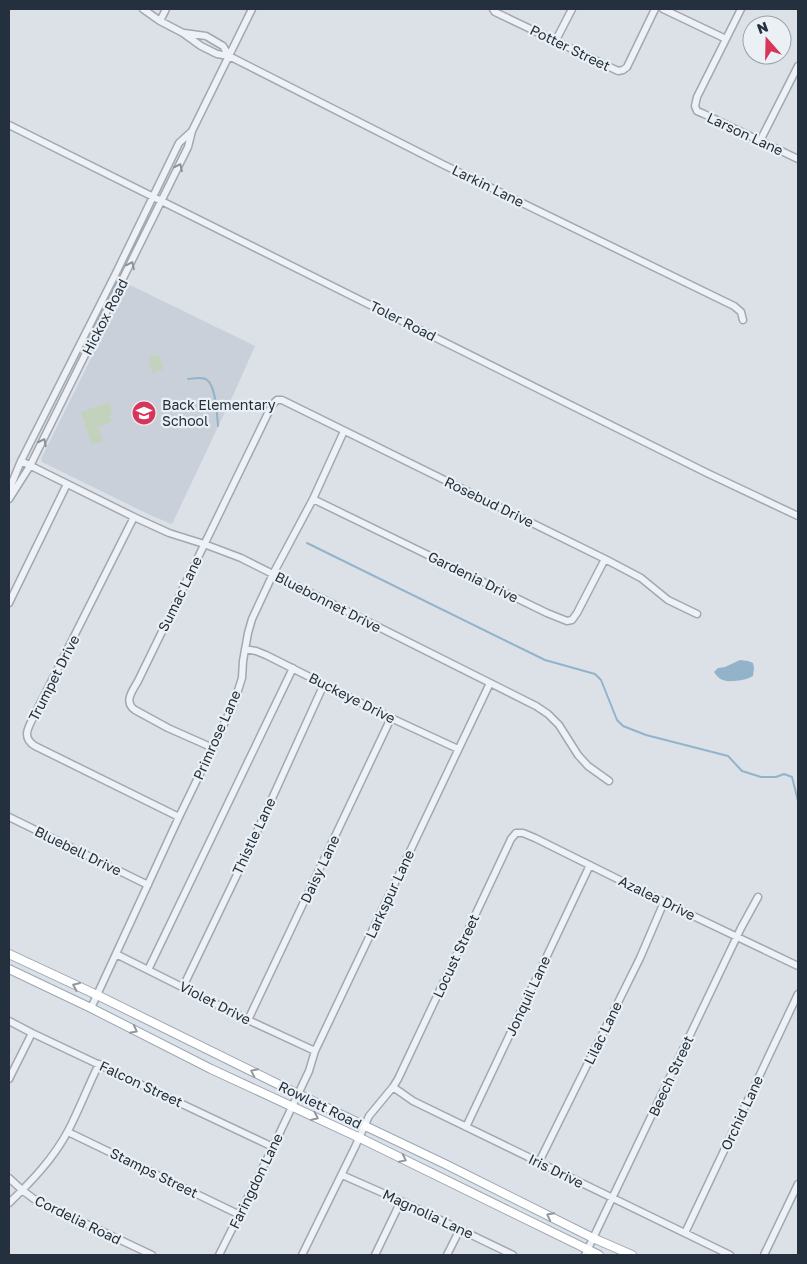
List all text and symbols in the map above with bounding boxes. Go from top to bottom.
north arrow [742,15,792,65]
text: N [754,18,770,37]
street label: Potter Street [527,21,613,74]
street label: Larson Lane [704,108,786,159]
street label: Larkin Lane [449,161,527,210]
one-way arrow [172,163,183,172]
one-way arrow [125,261,135,270]
street label: Hickox Road [78,276,131,358]
street label: Toler Road [367,297,439,344]
place label: Back Elementary School [162,396,276,429]
school or university icon: Back Elementary School [131,400,157,426]
one-way arrow [37,438,47,447]
street label: Rosebud Drive [442,473,537,530]
street label: Gardenia Drive [425,547,521,606]
street label: Sumac Lane [154,553,205,634]
street label: Bluebonnet Drive [272,568,384,636]
street label: Trumpet Drive [25,632,83,724]
street label: Buckeye Drive [306,668,398,727]
street label: Primrose Lane [189,687,244,782]
street label: Thistle Lane [228,795,279,877]
street label: Bluebell Drive [32,822,124,879]
street label: Daisy Lane [296,832,343,905]
street label: Larkspur Lane [362,847,417,941]
street label: Azalea Drive [616,872,698,923]
street label: Locust Street [429,911,482,1000]
street label: Jonquil Lane [502,953,553,1039]
street label: Violet Drive [177,977,254,1028]
one-way arrow [72,981,81,992]
street label: Lilac Lane [580,998,625,1067]
one-way arrow [129,1024,138,1034]
street label: Beech Street [644,1033,697,1119]
street label: Falcon Street [97,1057,186,1110]
one-way arrow [250,1068,259,1079]
street label: Orchid Lane [717,1073,766,1153]
street label: Rowlett Road [276,1077,365,1132]
one-way arrow [310,1111,319,1122]
street label: Faringdon Lane [225,1130,286,1231]
street label: Stamps Street [108,1144,201,1201]
street label: Iris Drive [526,1150,587,1191]
one-way arrow [398,1153,407,1163]
street label: Magnolia Lane [380,1185,476,1242]
street label: Cordelia Road [32,1191,124,1248]
one-way arrow [546,1212,555,1222]

